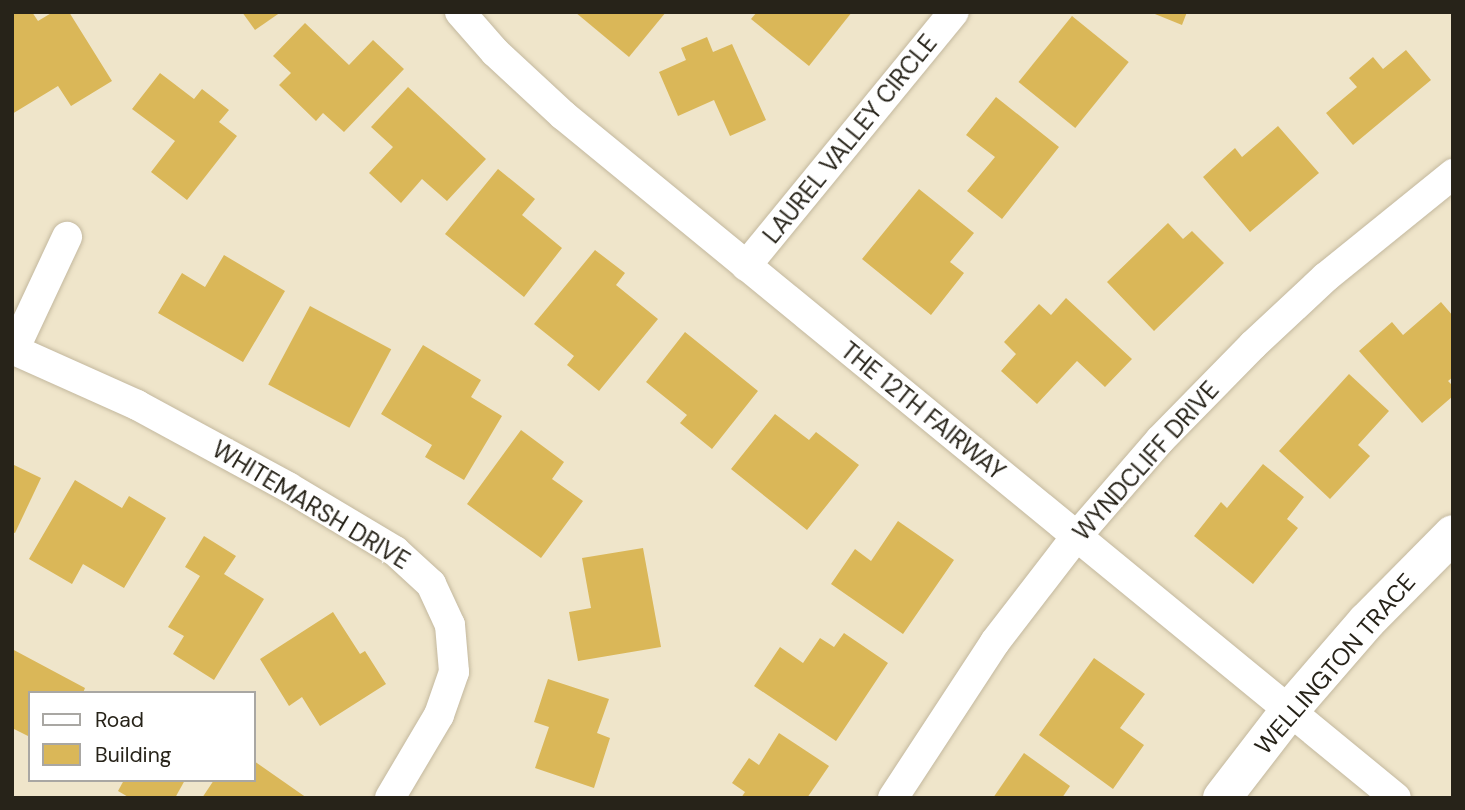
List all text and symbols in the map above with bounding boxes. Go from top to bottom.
street label: LAUREL VALLEY CIRCLE [757,29,943,249]
street label: THE 12TH FAIRWAY [835,336,1011,486]
street label: WYNDCLIFF DRIVE [1067,376,1225,546]
street label: WHITEMARSH DRIVE [207,435,415,575]
street label: WELLINGTON TRACE [1249,568,1421,760]
legend [28,691,256,782]
text: Road [95,706,144,734]
text: Building [95,741,171,769]

